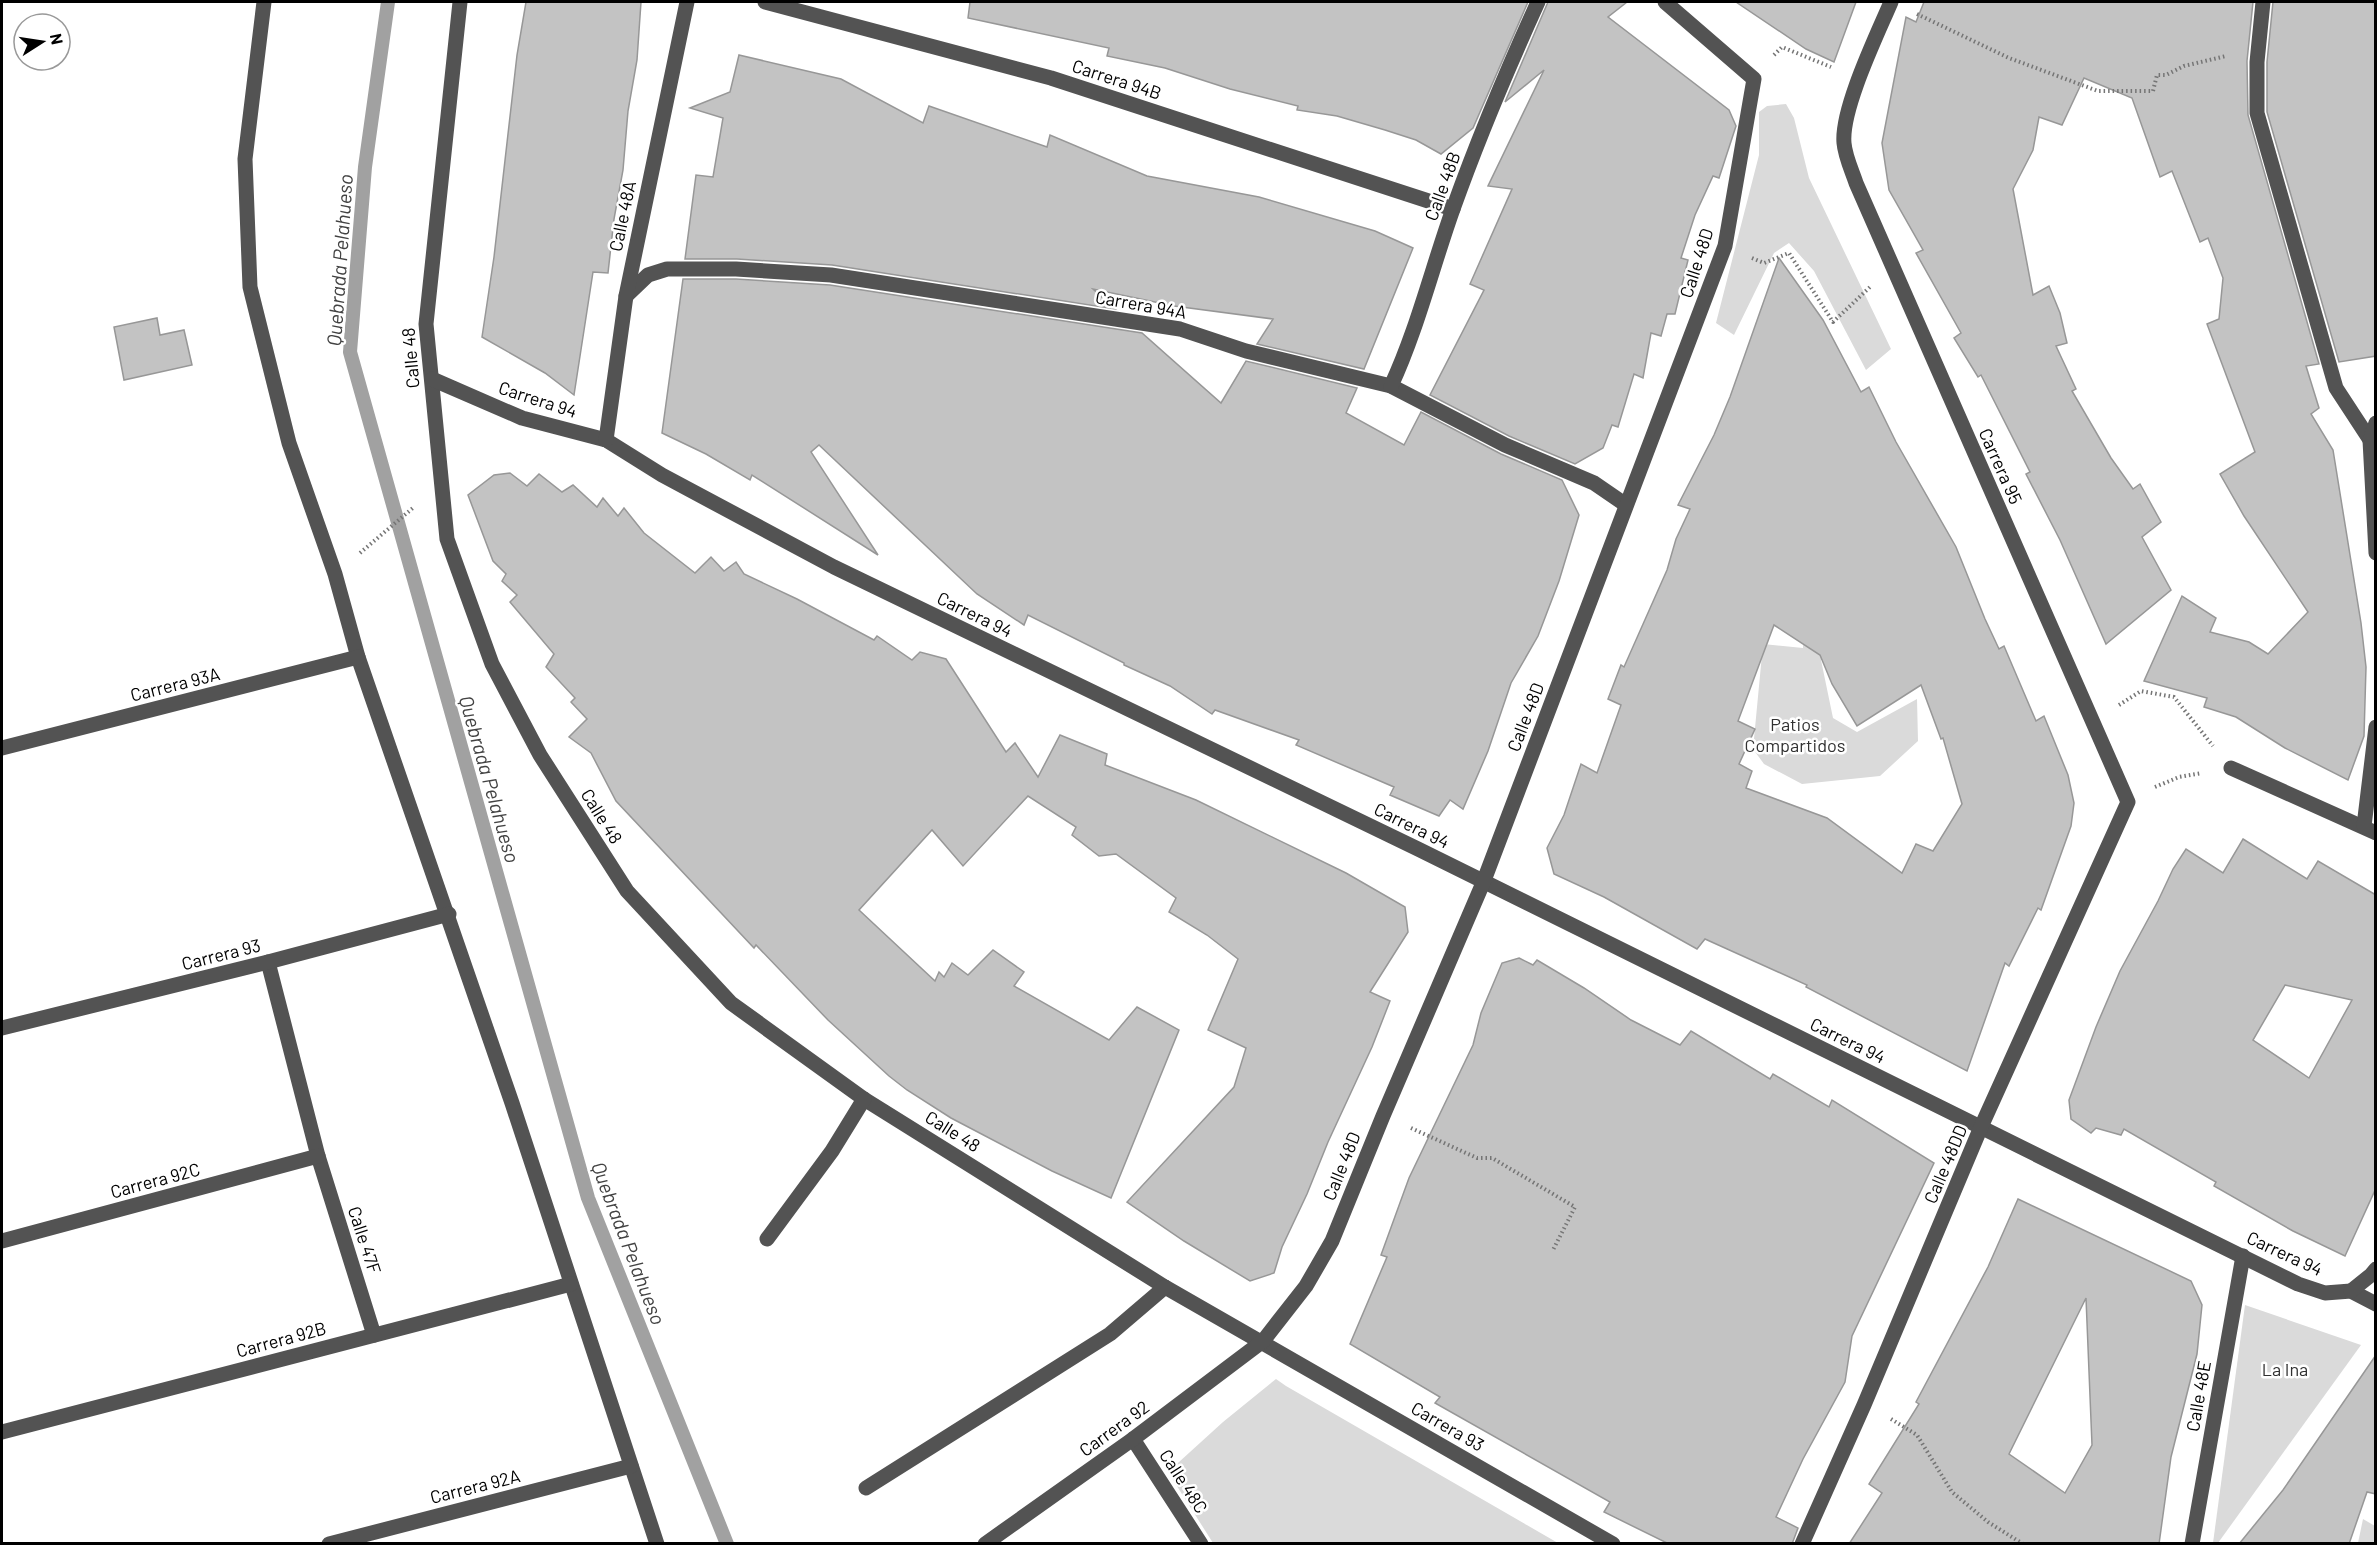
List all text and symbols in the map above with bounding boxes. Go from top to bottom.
north arrow [12,12,72,72]
text: N [47,32,68,46]
street label: Carrera 94B [1070,54,1164,104]
street label: Calle 48B [1419,148,1465,224]
water label: Quebrada Pelahueso [321,173,357,347]
street label: Calle 48A [604,179,640,253]
street label: Calle 48D [1674,225,1718,301]
street label: Carrera 94A [1094,285,1188,323]
street label: Calle 48 [396,327,424,389]
street label: Carrera 94 [496,376,580,422]
street label: Carrera 95 [1975,425,2027,507]
street label: Carrera 94 [934,586,1016,642]
street label: Carrera 93A [128,662,222,706]
street label: Calle 48D [1502,679,1548,755]
water label: Quebrada Pelahueso [455,693,525,865]
park label: Patios Compartidos [1745,713,1845,756]
street label: Calle 48 [577,784,627,848]
street label: Carrera 94 [1371,797,1453,853]
street label: Carrera 93 [179,934,263,974]
street label: Carrera 94 [1807,1012,1889,1068]
street label: Calle 48 [921,1106,985,1156]
street label: Calle 48DD [1919,1121,1971,1207]
street label: Calle 48D [1317,1129,1365,1203]
street label: Carrera 92C [108,1157,202,1203]
water label: Quebrada Pelahueso [587,1158,671,1328]
street label: Calle 47F [344,1204,386,1276]
street label: Carrera 94 [2244,1226,2326,1280]
street label: Carrera 92B [234,1316,328,1362]
park label: La Ina [2262,1358,2308,1380]
street label: Calle 48E [2181,1359,2215,1433]
street label: Carrera 92 [1075,1395,1153,1461]
street label: Carrera 93 [1408,1396,1488,1456]
street label: Calle 48C [1155,1445,1213,1517]
street label: Carrera 92A [428,1464,522,1508]

